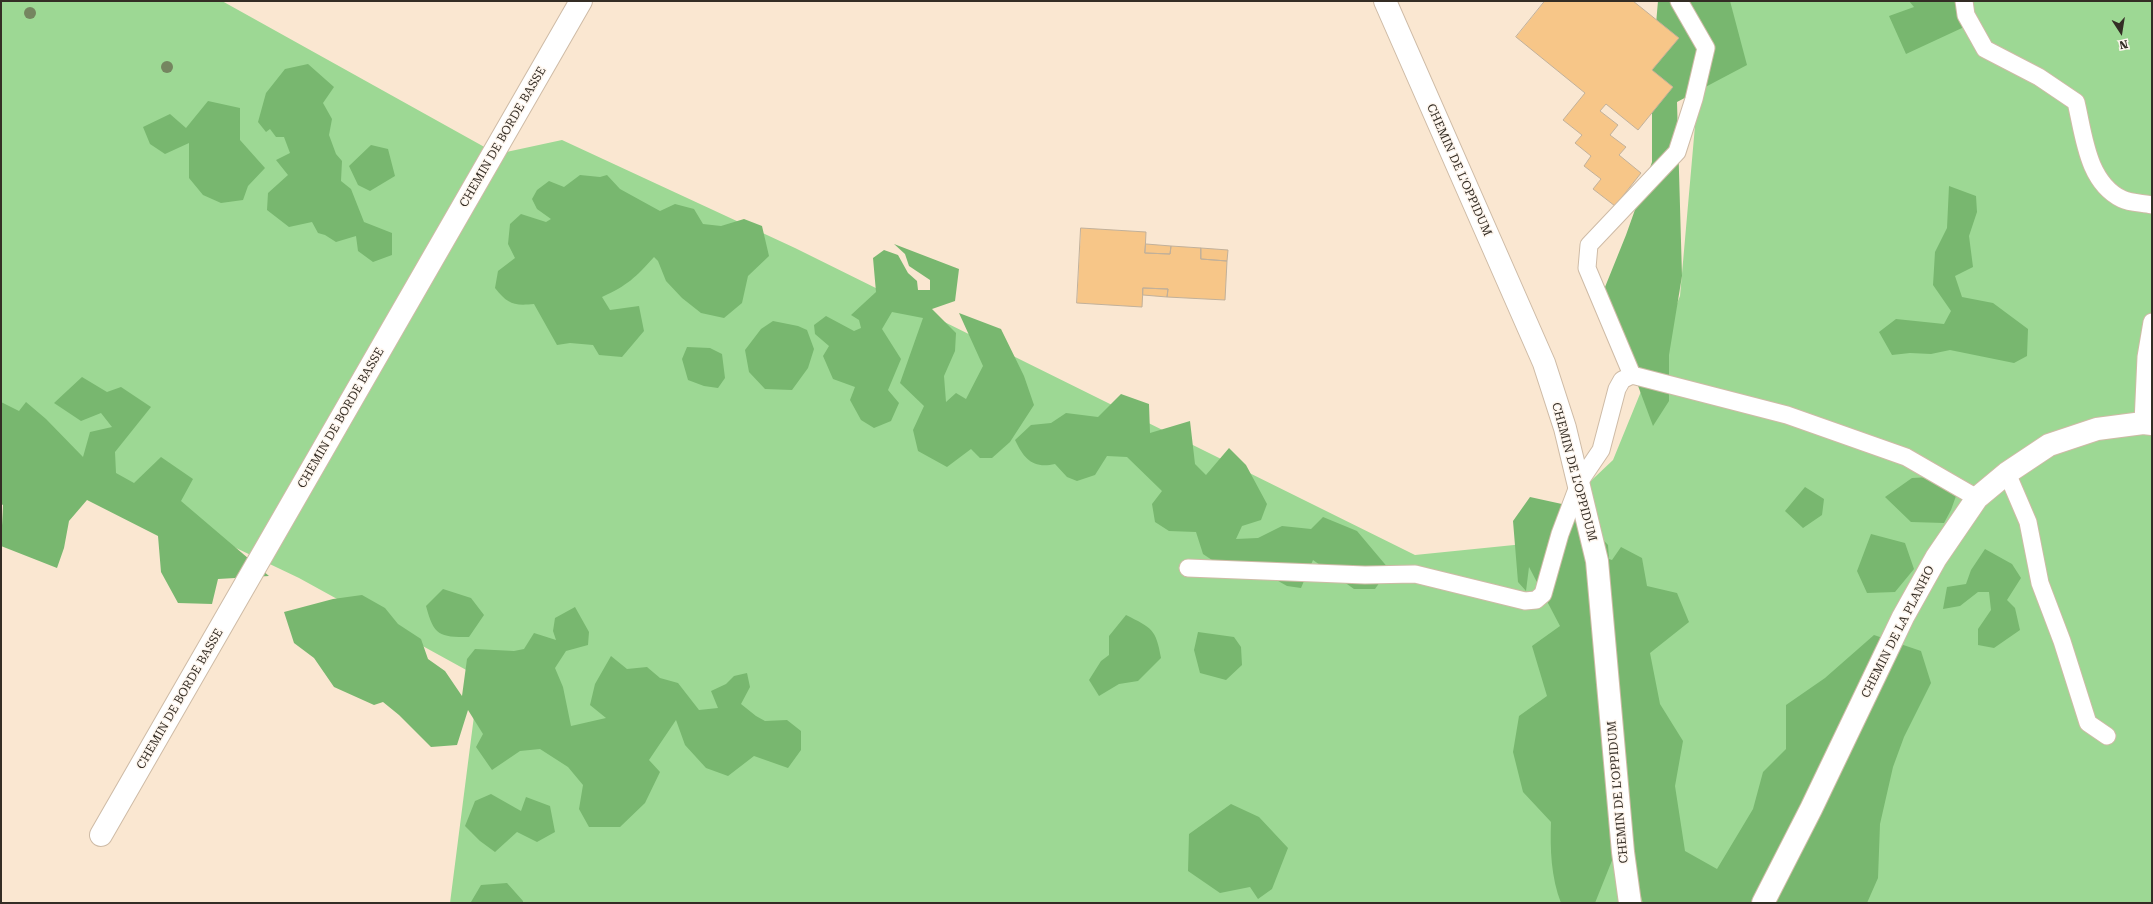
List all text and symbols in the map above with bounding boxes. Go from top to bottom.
north arrow [2101,12,2141,52]
text: N [2118,37,2129,51]
street label: CHEMIN DE BORDE BASSE [457,64,549,210]
street label: CHEMIN DE L'OPPIDUM [1423,102,1495,238]
street label: CHEMIN DE BORDE BASSE [295,345,387,491]
street label: CHEMIN DE L'OPPIDUM [1549,401,1599,543]
street label: CHEMIN DE LA PLANHO [1858,564,1938,700]
street label: CHEMIN DE BORDE BASSE [134,626,226,772]
street label: CHEMIN DE L'OPPIDUM [1605,720,1631,864]

